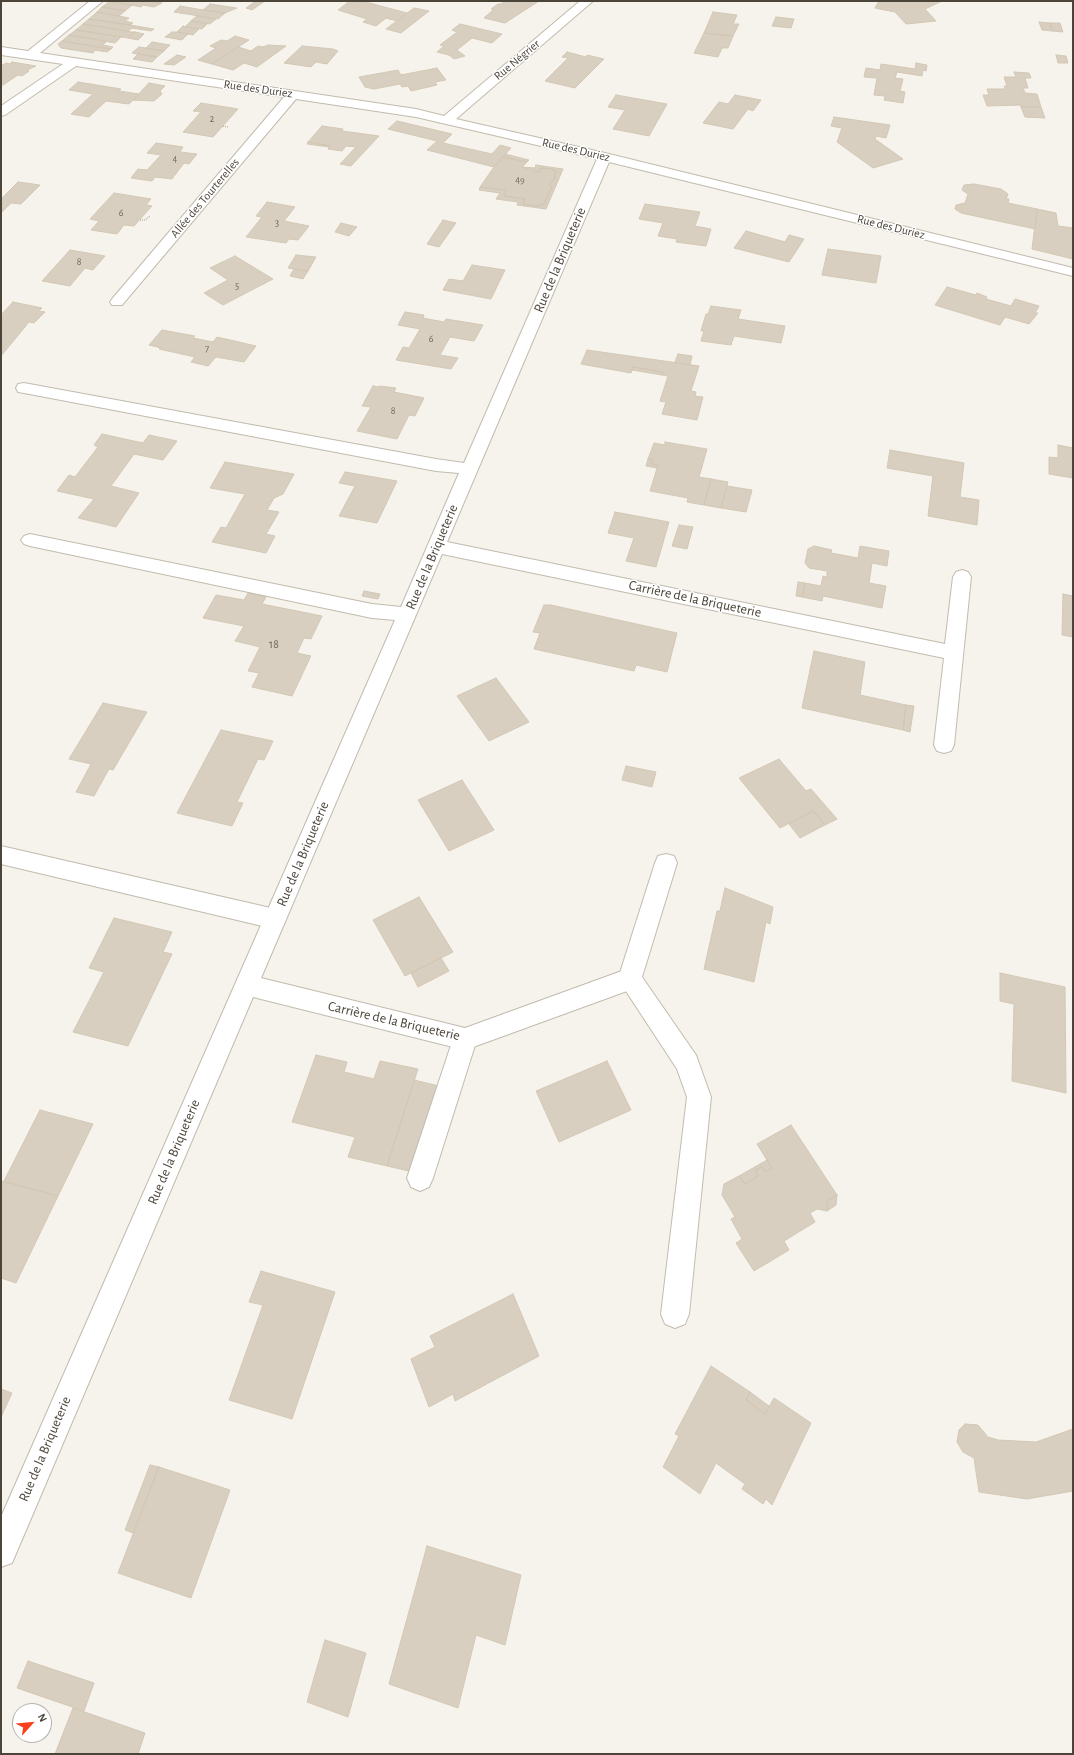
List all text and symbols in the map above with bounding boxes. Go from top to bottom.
street label: Rue Négrier [491,37,543,83]
street label: Rue des Duriez [223,77,293,101]
house number: 2 [210,113,214,125]
street label: Rue des Duriez [541,135,611,165]
house number: 4 [173,153,177,165]
street label: Allée des Tourterelles [168,155,242,241]
house number: 49 [515,174,525,186]
street label: Rue de la Briqueterie [530,205,590,315]
house number: 6 [119,207,123,219]
street label: Rue des Duriez [856,212,926,242]
house number: 3 [275,217,279,229]
house number: 8 [77,256,81,268]
house number: 5 [235,280,239,292]
house number: 6 [429,333,433,345]
house number: 7 [205,343,209,355]
house number: 8 [391,405,395,417]
street label: Rue de la Briqueterie [402,502,462,612]
street label: Carrière de la Briqueterie [627,577,763,621]
house number: 18 [269,637,279,651]
street label: Rue de la Briqueterie [273,799,333,909]
street label: Carrière de la Briqueterie [326,998,462,1044]
street label: Rue de la Briqueterie [144,1097,204,1207]
street label: Rue de la Briqueterie [15,1394,75,1504]
north arrow [12,1703,52,1743]
text: N [36,1712,49,1724]

